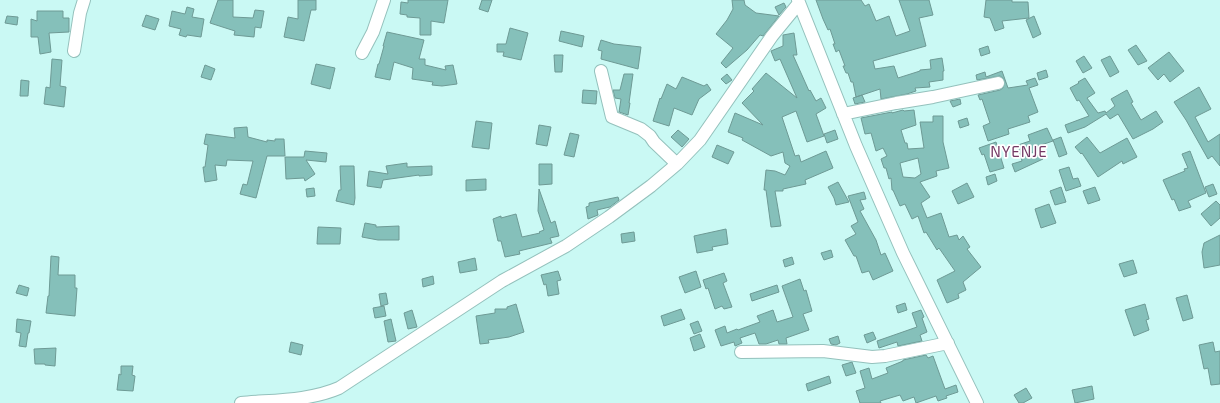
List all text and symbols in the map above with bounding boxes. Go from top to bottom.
district label: NYENJE [990,142,1048,160]

